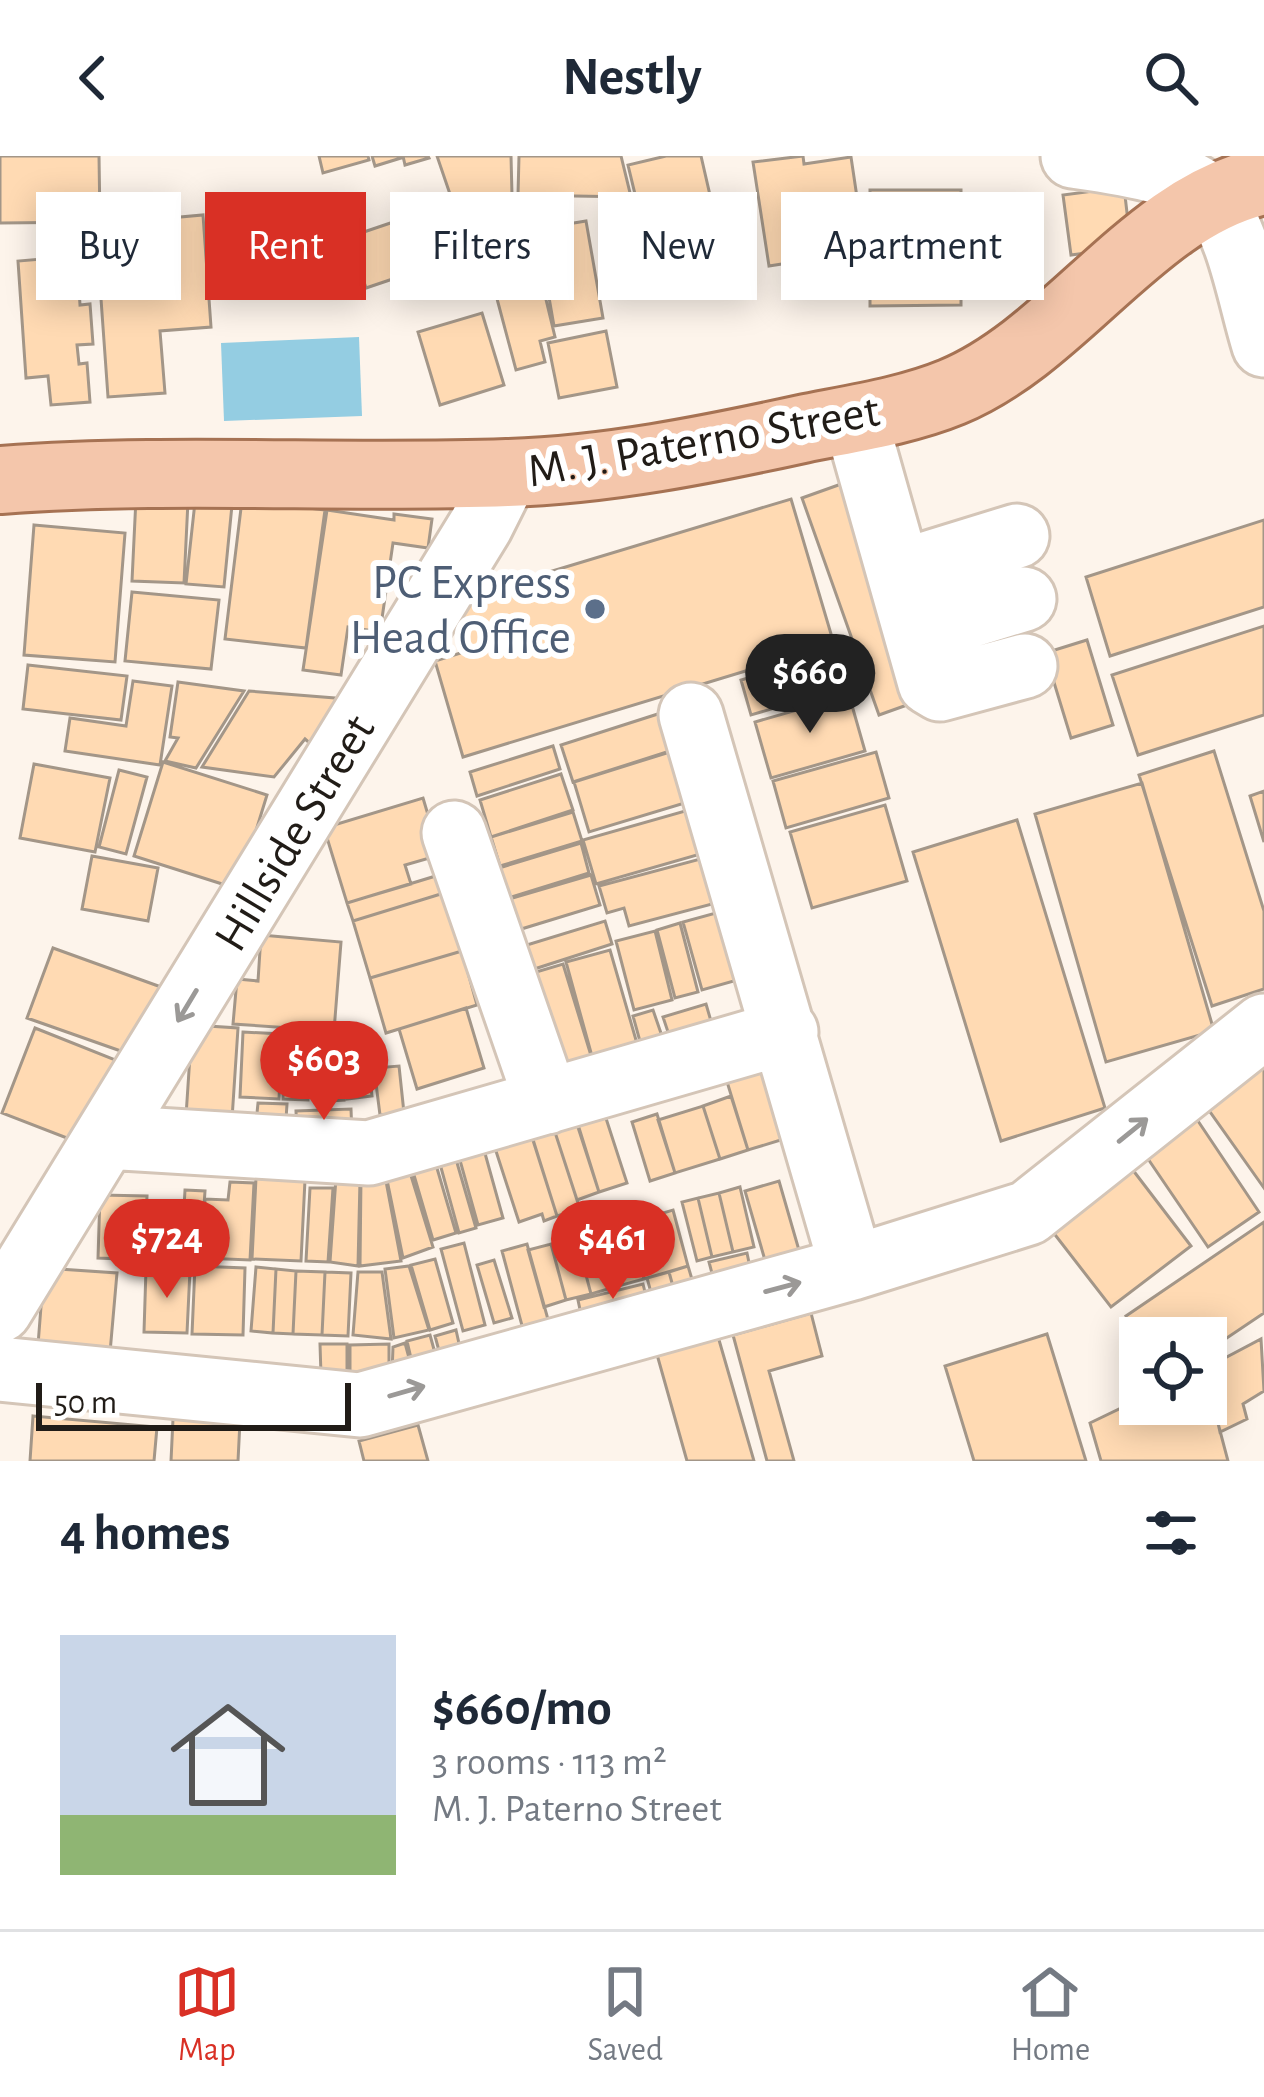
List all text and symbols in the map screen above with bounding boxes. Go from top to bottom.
icon: back [60,45,126,111]
icon: search [1138,45,1204,111]
text: Nestly [562,51,702,105]
chip: Buy [36,192,181,300]
chip: Rent [205,192,366,300]
chip: Filters [390,192,574,300]
chip: New [598,192,757,300]
chip: Apartment [781,192,1044,300]
street label: M. J. Paterno Street [524,387,883,497]
place label: PC Express Head Office [350,560,571,663]
marker: PC Express Head Office [582,596,608,622]
pin: $660 [739,634,881,736]
text: $660 [772,653,848,692]
street label: Hillside Street [207,707,385,960]
one-way arrow [175,988,199,1022]
pin: $603 [253,1021,395,1123]
text: $603 [287,1040,361,1079]
one-way arrow [1117,1117,1149,1144]
pin: $724 [96,1199,238,1301]
pin: $461 [542,1200,684,1302]
text: $724 [131,1218,203,1257]
text: $461 [578,1219,648,1258]
one-way arrow [763,1274,801,1296]
map controls [1119,1317,1227,1425]
button: locate [1119,1317,1227,1425]
scale bar [36,1377,351,1430]
one-way arrow [388,1379,426,1401]
text: 50 m [54,1387,117,1420]
icon: filters [1138,1500,1204,1566]
text: 4 homes [60,1508,230,1559]
icon: home [156,1683,300,1827]
text: $660/mo [432,1683,612,1734]
text: 3 rooms · 113 m² [432,1743,667,1782]
text: M. J. Paterno Street [432,1790,722,1829]
tab: Map [174,1959,240,2071]
tab: Saved [588,1959,663,2071]
tab: Home [1011,1959,1090,2071]

